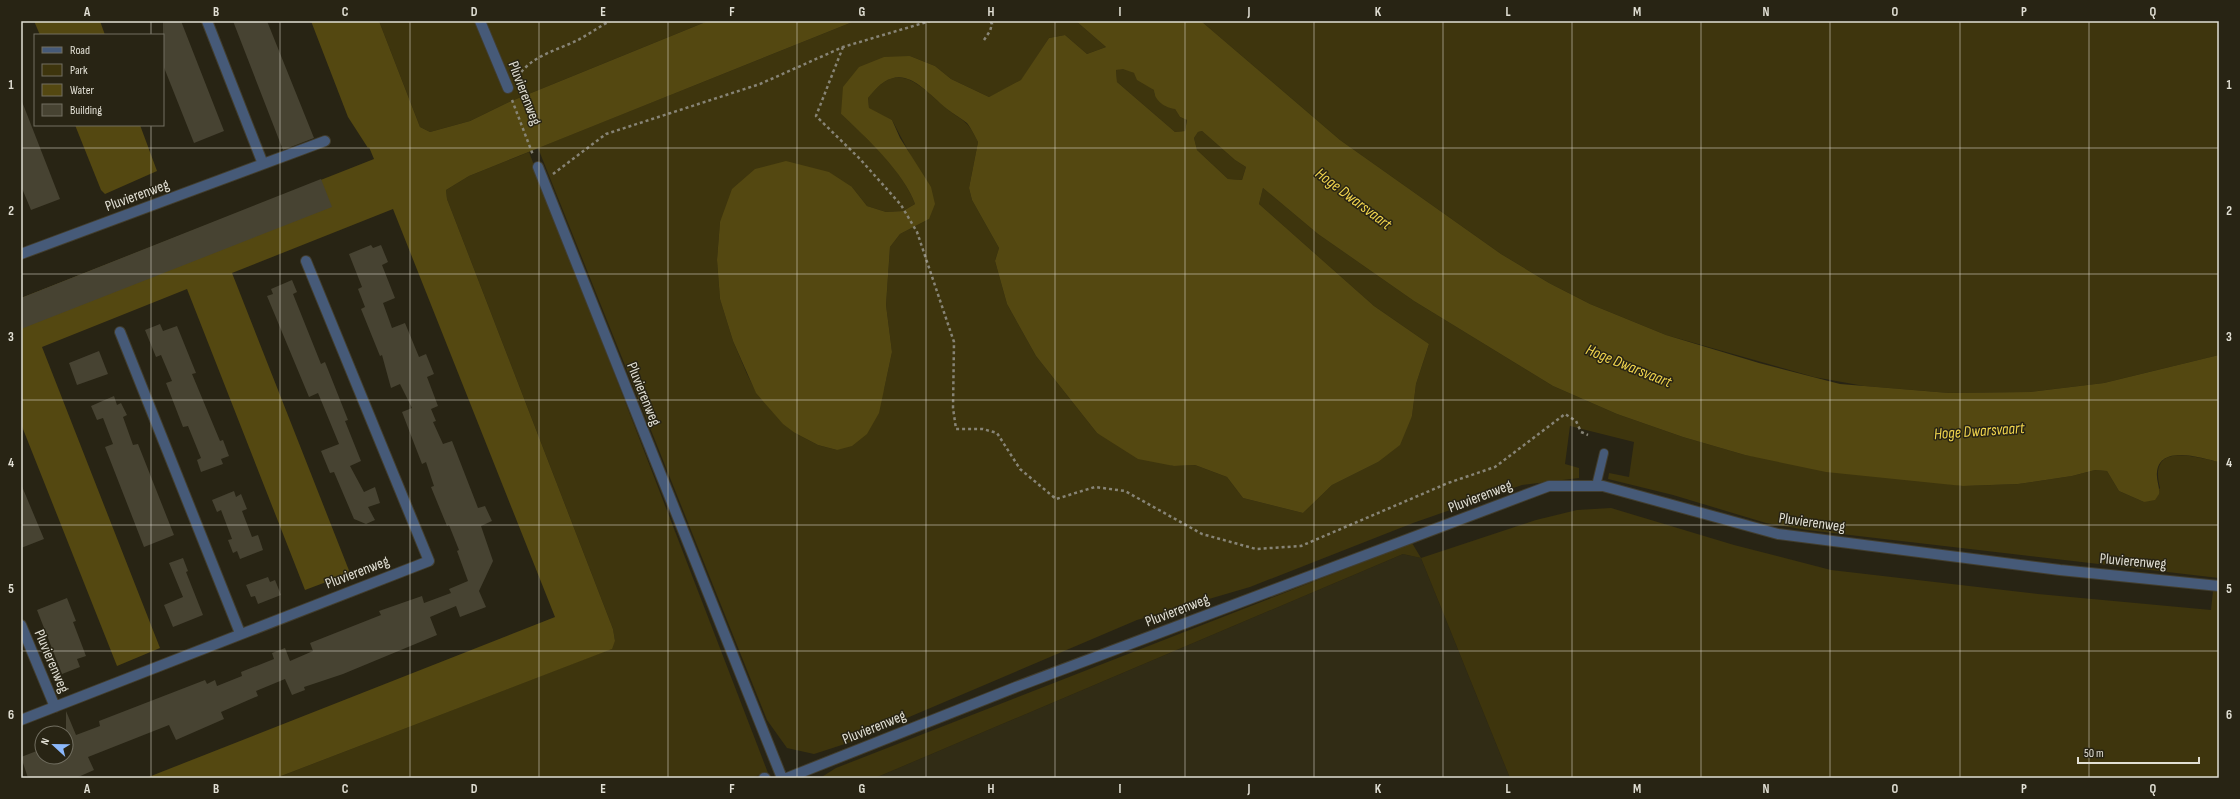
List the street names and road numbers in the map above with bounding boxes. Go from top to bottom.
street label: Pluvierenweg [504,59,545,128]
street label: Pluvierenweg [102,175,172,216]
street label: Pluvierenweg [622,360,665,429]
street label: Pluvierenweg [1446,476,1515,517]
street label: Pluvierenweg [1777,508,1846,537]
street label: Pluvierenweg [2099,549,2167,574]
street label: Pluvierenweg [323,552,392,593]
street label: Pluvierenweg [1143,590,1212,631]
street label: Pluvierenweg [30,627,73,696]
street label: Pluvierenweg [840,706,909,749]

